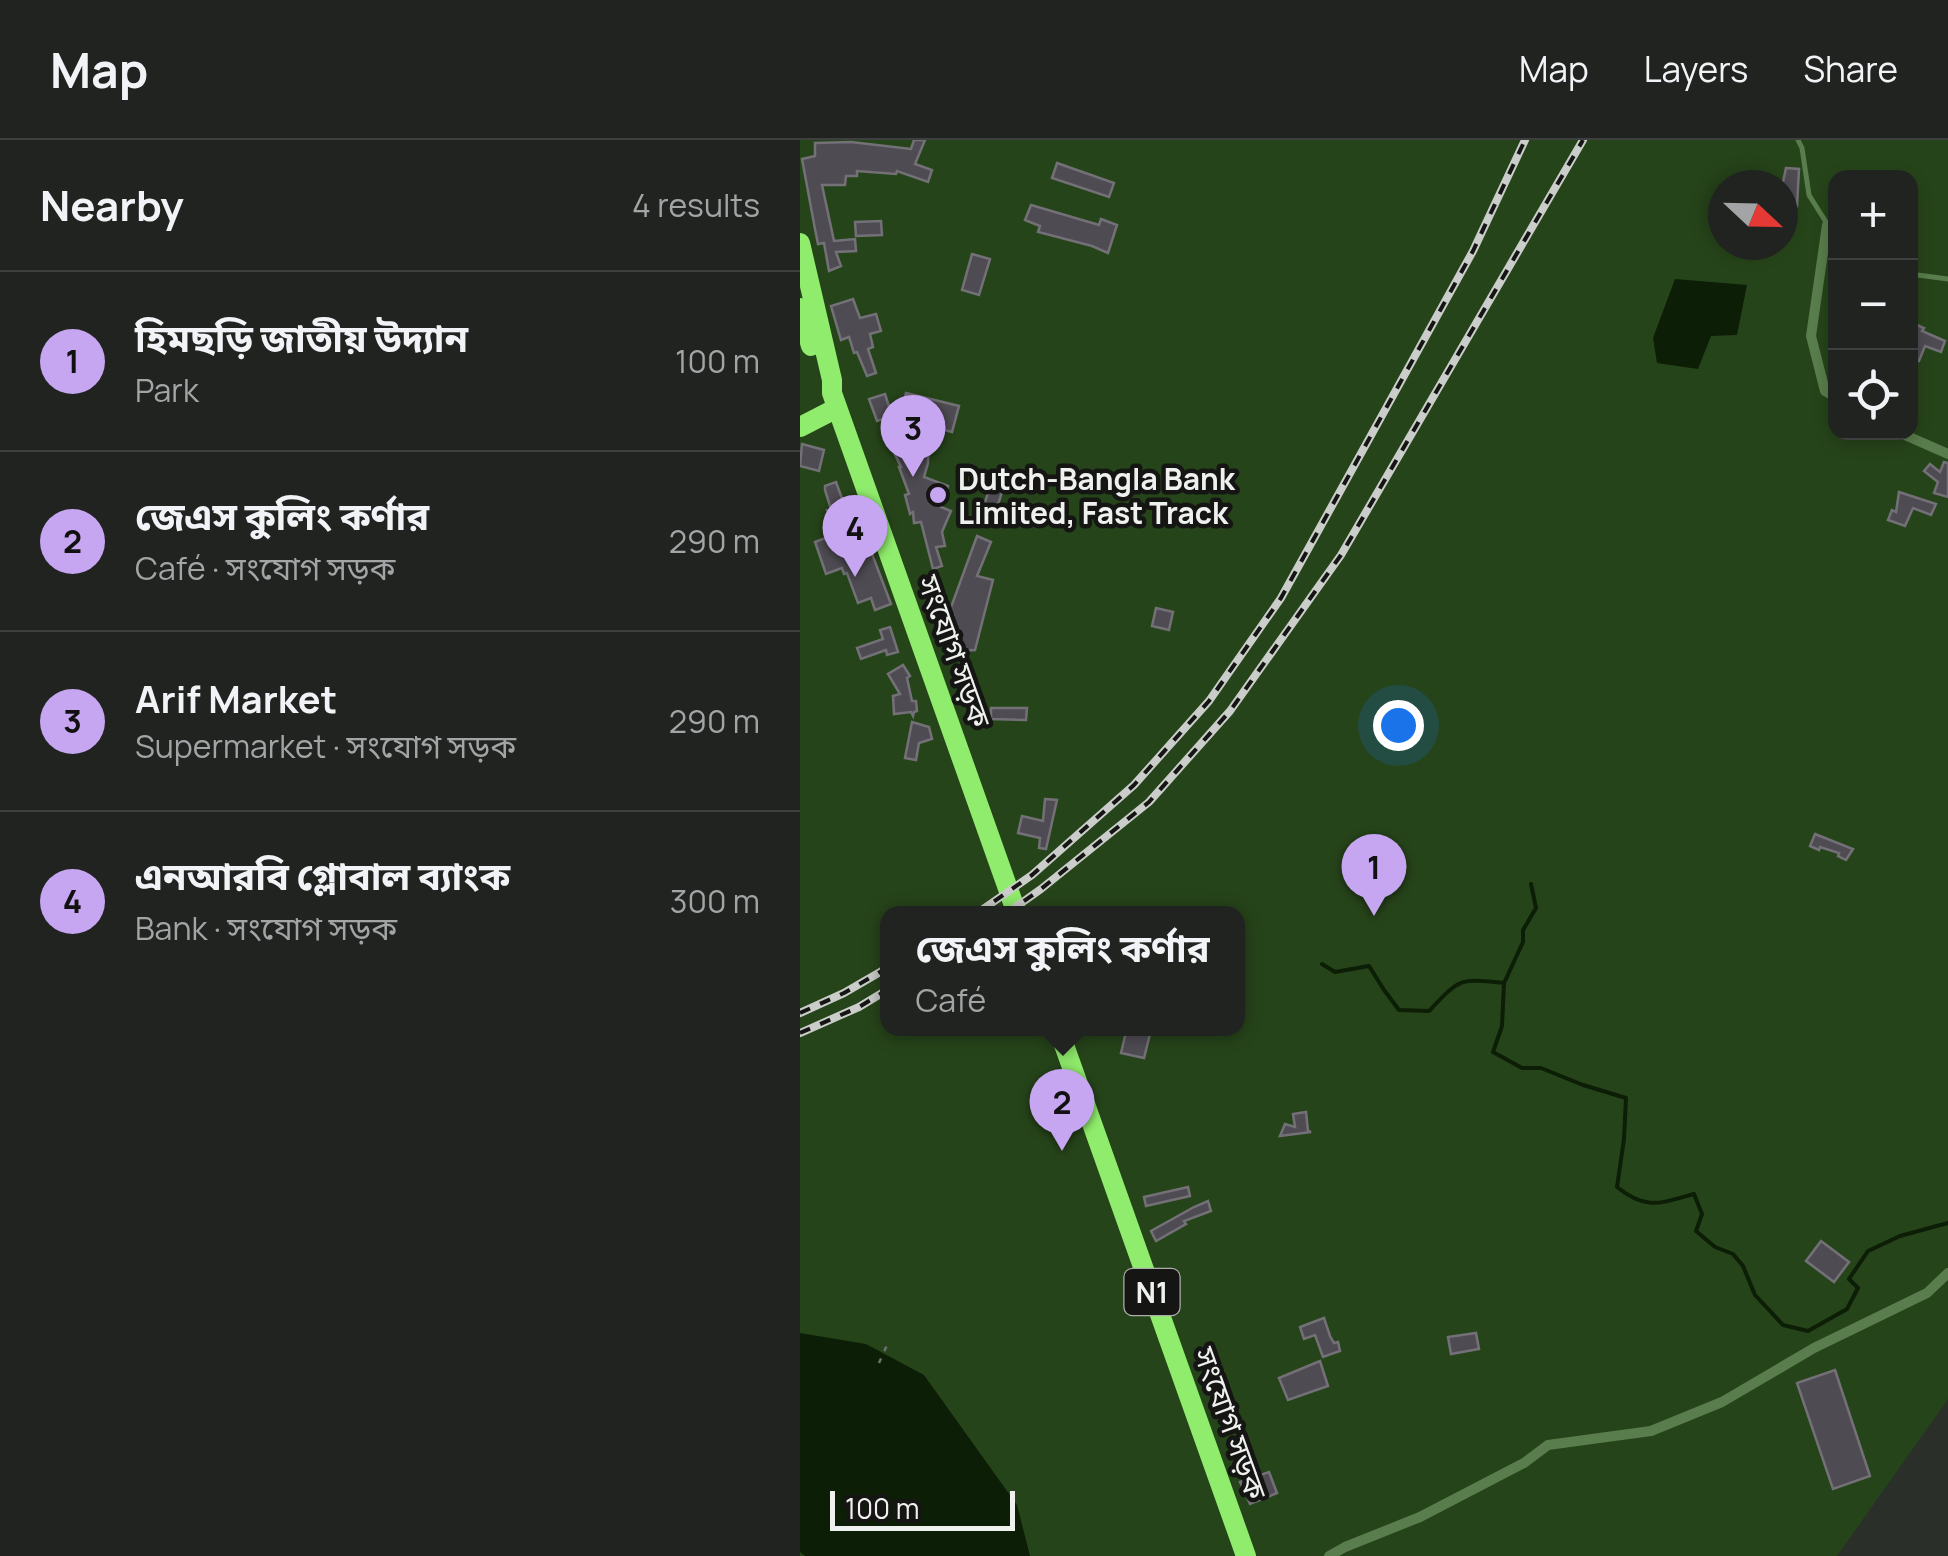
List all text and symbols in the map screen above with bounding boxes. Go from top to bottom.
text: Map [50,37,148,102]
text: Map [1519,45,1589,93]
text: Layers [1644,45,1748,93]
text: Share [1803,45,1898,93]
north arrow [1708,170,1798,260]
map controls [1828,170,1918,440]
button: + [1828,170,1918,260]
text: Nearby [40,176,184,234]
text: 4 results [632,183,760,227]
button: − [1828,260,1918,350]
text: হিমছড়ি জাতীয় উদ্যান [135,311,468,363]
text: 1 [65,339,80,383]
text: 100 m [675,339,760,383]
button: locate [1828,350,1918,440]
text: Park [135,368,199,412]
pin: 3 [880,395,946,477]
place label: Dutch-Bangla Bank Limited, Fast Track [958,458,1236,533]
marker: Dutch-Bangla Bank Limited, Fast Track [927,484,949,506]
text: জেএস কুলিং কর্ণার [135,489,429,541]
pin: 4 [822,494,888,577]
text: 2 [63,519,82,563]
text: 290 m [669,519,760,563]
text: Café · সংযোগ সড়ক [135,546,395,590]
street label: সংযোগ সড়ক [908,568,1002,733]
text: Arif Market [135,672,337,724]
text: 3 [63,699,82,743]
text: 290 m [669,699,760,743]
your location [1373,700,1424,751]
text: Supermarket · সংযোগ সড়ক [135,724,516,768]
pin: 1 [1342,834,1406,916]
text: এনআরবি গ্লোবাল ব্যাংক [135,849,510,901]
text: 4 [63,879,82,923]
text: 300 m [670,879,760,923]
text: Bank · সংযোগ সড়ক [135,906,397,950]
popup [880,906,1245,1036]
text: জেএস কুলিং কর্ণার [915,921,1210,973]
text: Café [915,978,986,1022]
pin: 2 [1030,1068,1094,1151]
road number: N1 [1124,1269,1180,1315]
street label: সংযোগ সড়ক [1184,1340,1278,1505]
scale bar [830,1486,1015,1530]
text: 100 m [845,1489,919,1527]

